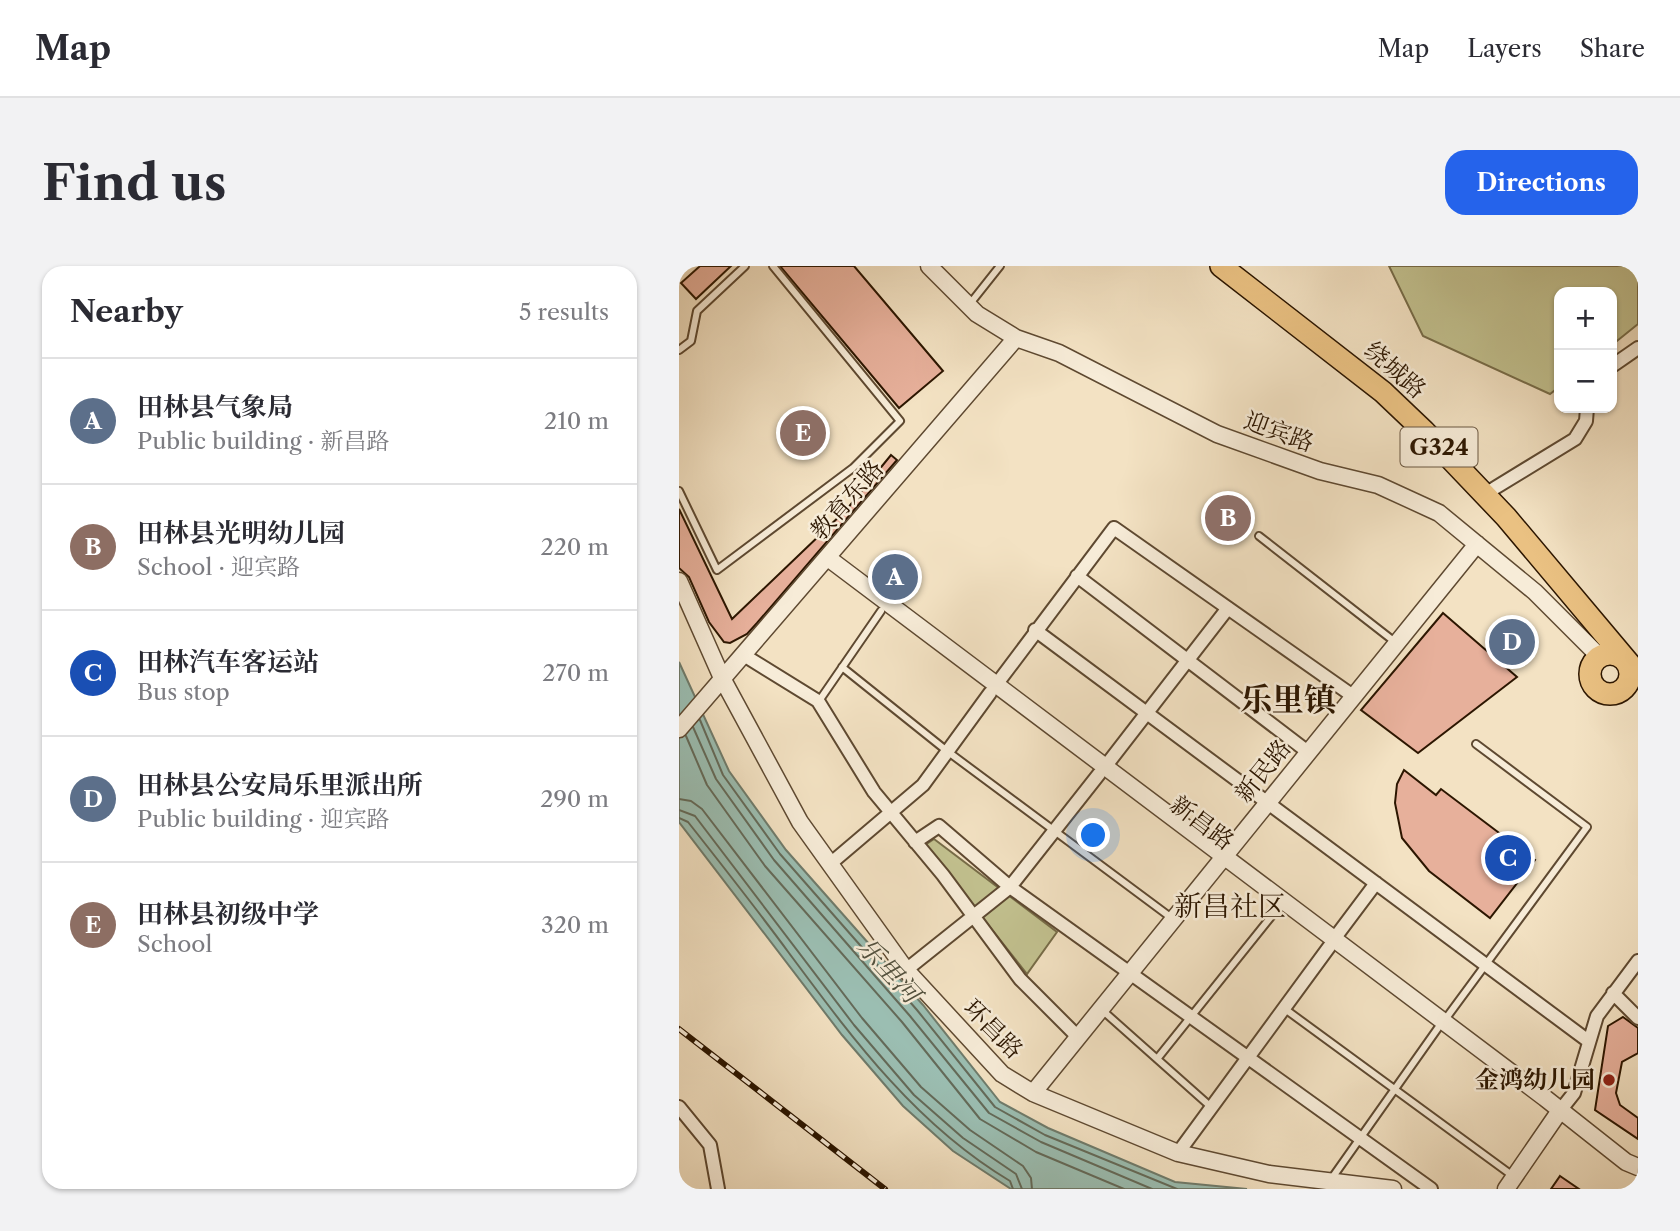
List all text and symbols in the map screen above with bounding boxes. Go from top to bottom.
text: Map [35,28,111,69]
text: Map [1378,34,1429,63]
text: Layers [1467,34,1542,63]
text: Share [1580,34,1645,63]
button: Directions [1445,150,1638,215]
text: Find us [42,152,226,213]
map controls [1554,287,1617,413]
button: + [1554,287,1617,350]
text: Nearby [70,293,183,330]
text: 5 results [519,298,609,326]
street label: 绕城路 [1359,335,1432,404]
button: − [1554,350,1617,413]
text: 田林县气象局 [137,391,293,423]
street label: 迎宾路 [1240,406,1318,457]
text: A [84,407,102,435]
text: 210 m [544,407,609,435]
pin: E [780,407,826,459]
text: Public building · 新昌路 [137,427,389,455]
road number: G324 [1401,428,1477,466]
street label: 教育东路 [804,454,889,545]
pin: B [1205,492,1251,544]
text: 田林县光明幼儿园 [137,517,345,549]
text: B [84,533,102,561]
text: 220 m [540,533,609,561]
pin: A [872,551,918,603]
text: School · 迎宾路 [137,553,300,581]
pin: D [1489,616,1535,668]
text: 田林汽车客运站 [137,646,319,678]
text: C [84,659,102,687]
text: 270 m [542,659,609,687]
text: Bus stop [137,678,230,706]
district label: 乐里镇 [1240,680,1336,719]
street label: 新民路 [1229,734,1297,808]
text: 田林县公安局乐里派出所 [137,769,423,801]
text: D [83,785,103,813]
text: 290 m [540,785,609,813]
street label: 新昌路 [1165,789,1240,856]
text: Public building · 迎宾路 [137,805,389,833]
your location [1076,818,1110,852]
pin: C [1485,832,1531,884]
district label: 新昌社区 [1174,889,1286,923]
text: 田林县初级中学 [137,898,319,930]
text: E [85,911,101,939]
text: 320 m [541,911,609,939]
text: School [137,930,212,958]
water label: 乐里河 [851,931,930,1012]
street label: 环昌路 [958,993,1029,1064]
place label: 金鸿幼儿园 [1475,1065,1595,1094]
marker: 金鸿幼儿园 [1601,1072,1617,1088]

